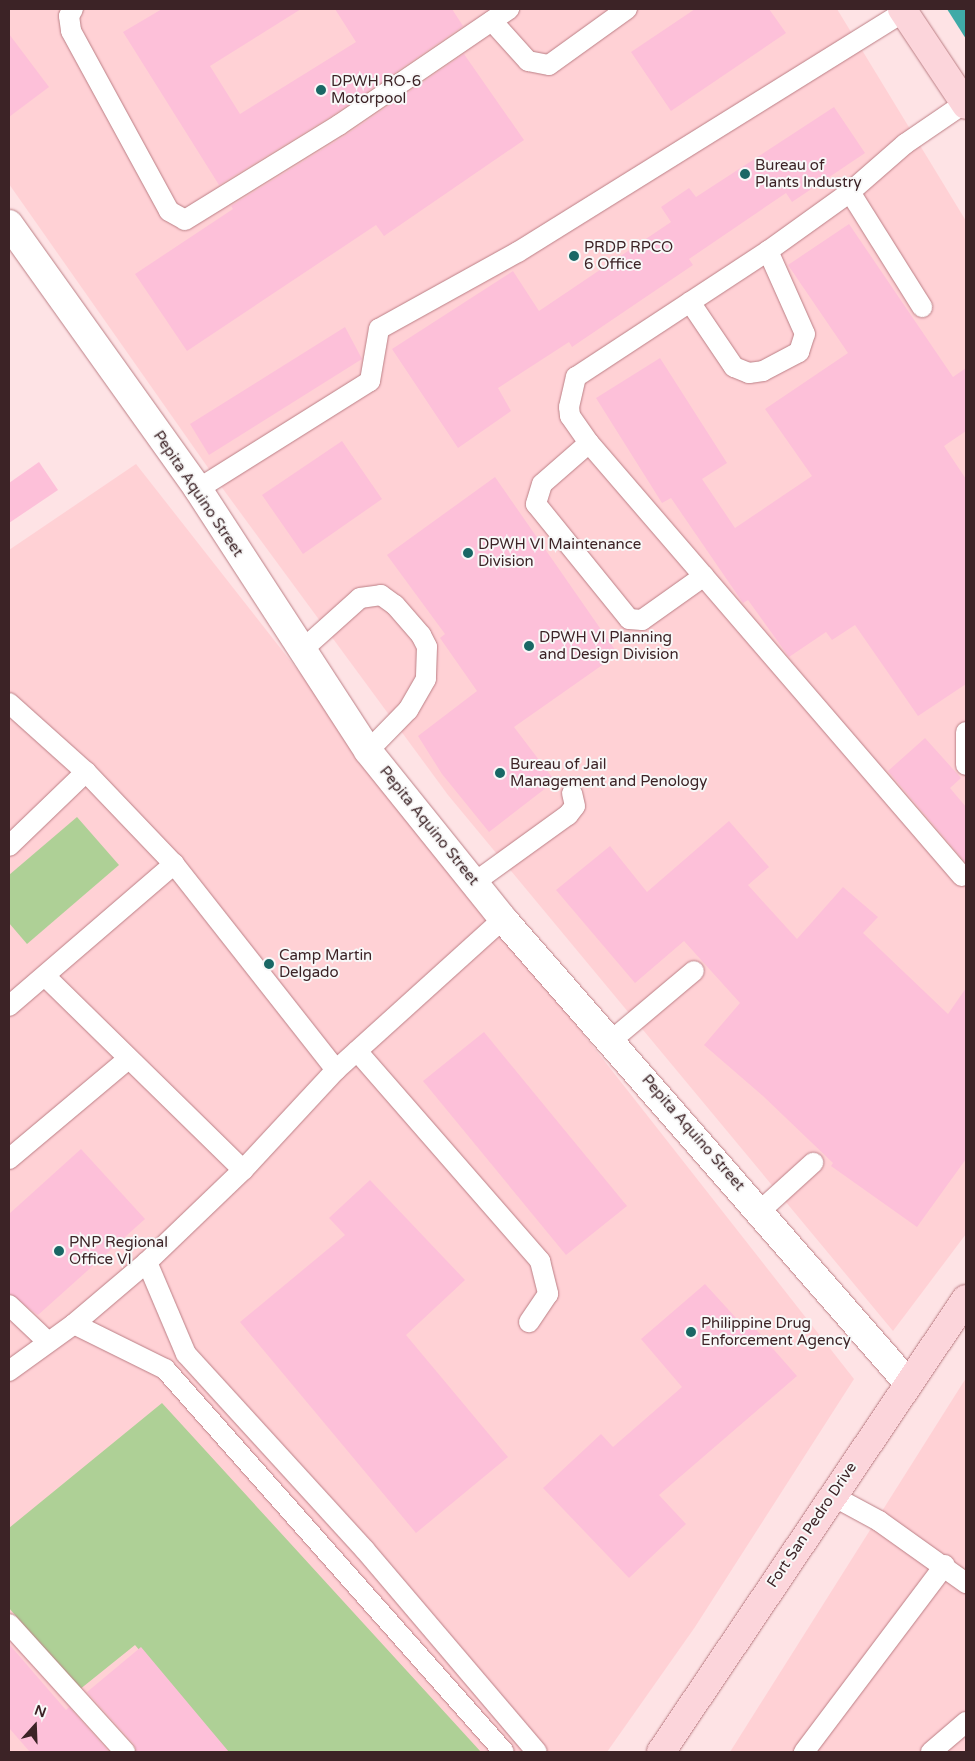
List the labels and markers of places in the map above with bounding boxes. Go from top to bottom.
place label: DPWH RO-6 Motorpool [331,72,421,107]
marker: DPWH RO-6 Motorpool [315,84,327,96]
place label: Bureau of Plants Industry [755,156,861,191]
marker: Bureau of Plants Industry [739,168,751,180]
place label: PRDP RPCO 6 Office [584,238,673,273]
marker: PRDP RPCO 6 Office [568,250,580,262]
place label: DPWH VI Maintenance Division [478,535,641,570]
marker: DPWH VI Maintenance Division [462,547,474,559]
place label: DPWH VI Planning and Design Division [539,628,679,663]
marker: DPWH VI Planning and Design Division [523,640,535,652]
place label: Bureau of Jail Management and Penology [510,755,707,790]
marker: Bureau of Jail Management and Penology [494,767,506,779]
place label: Camp Martin Delgado [279,946,372,981]
marker: Camp Martin Delgado [263,958,275,970]
place label: PNP Regional Office VI [69,1233,168,1268]
marker: PNP Regional Office VI [53,1245,65,1257]
place label: Philippine Drug Enforcement Agency [701,1314,851,1349]
marker: Philippine Drug Enforcement Agency [685,1326,697,1338]

